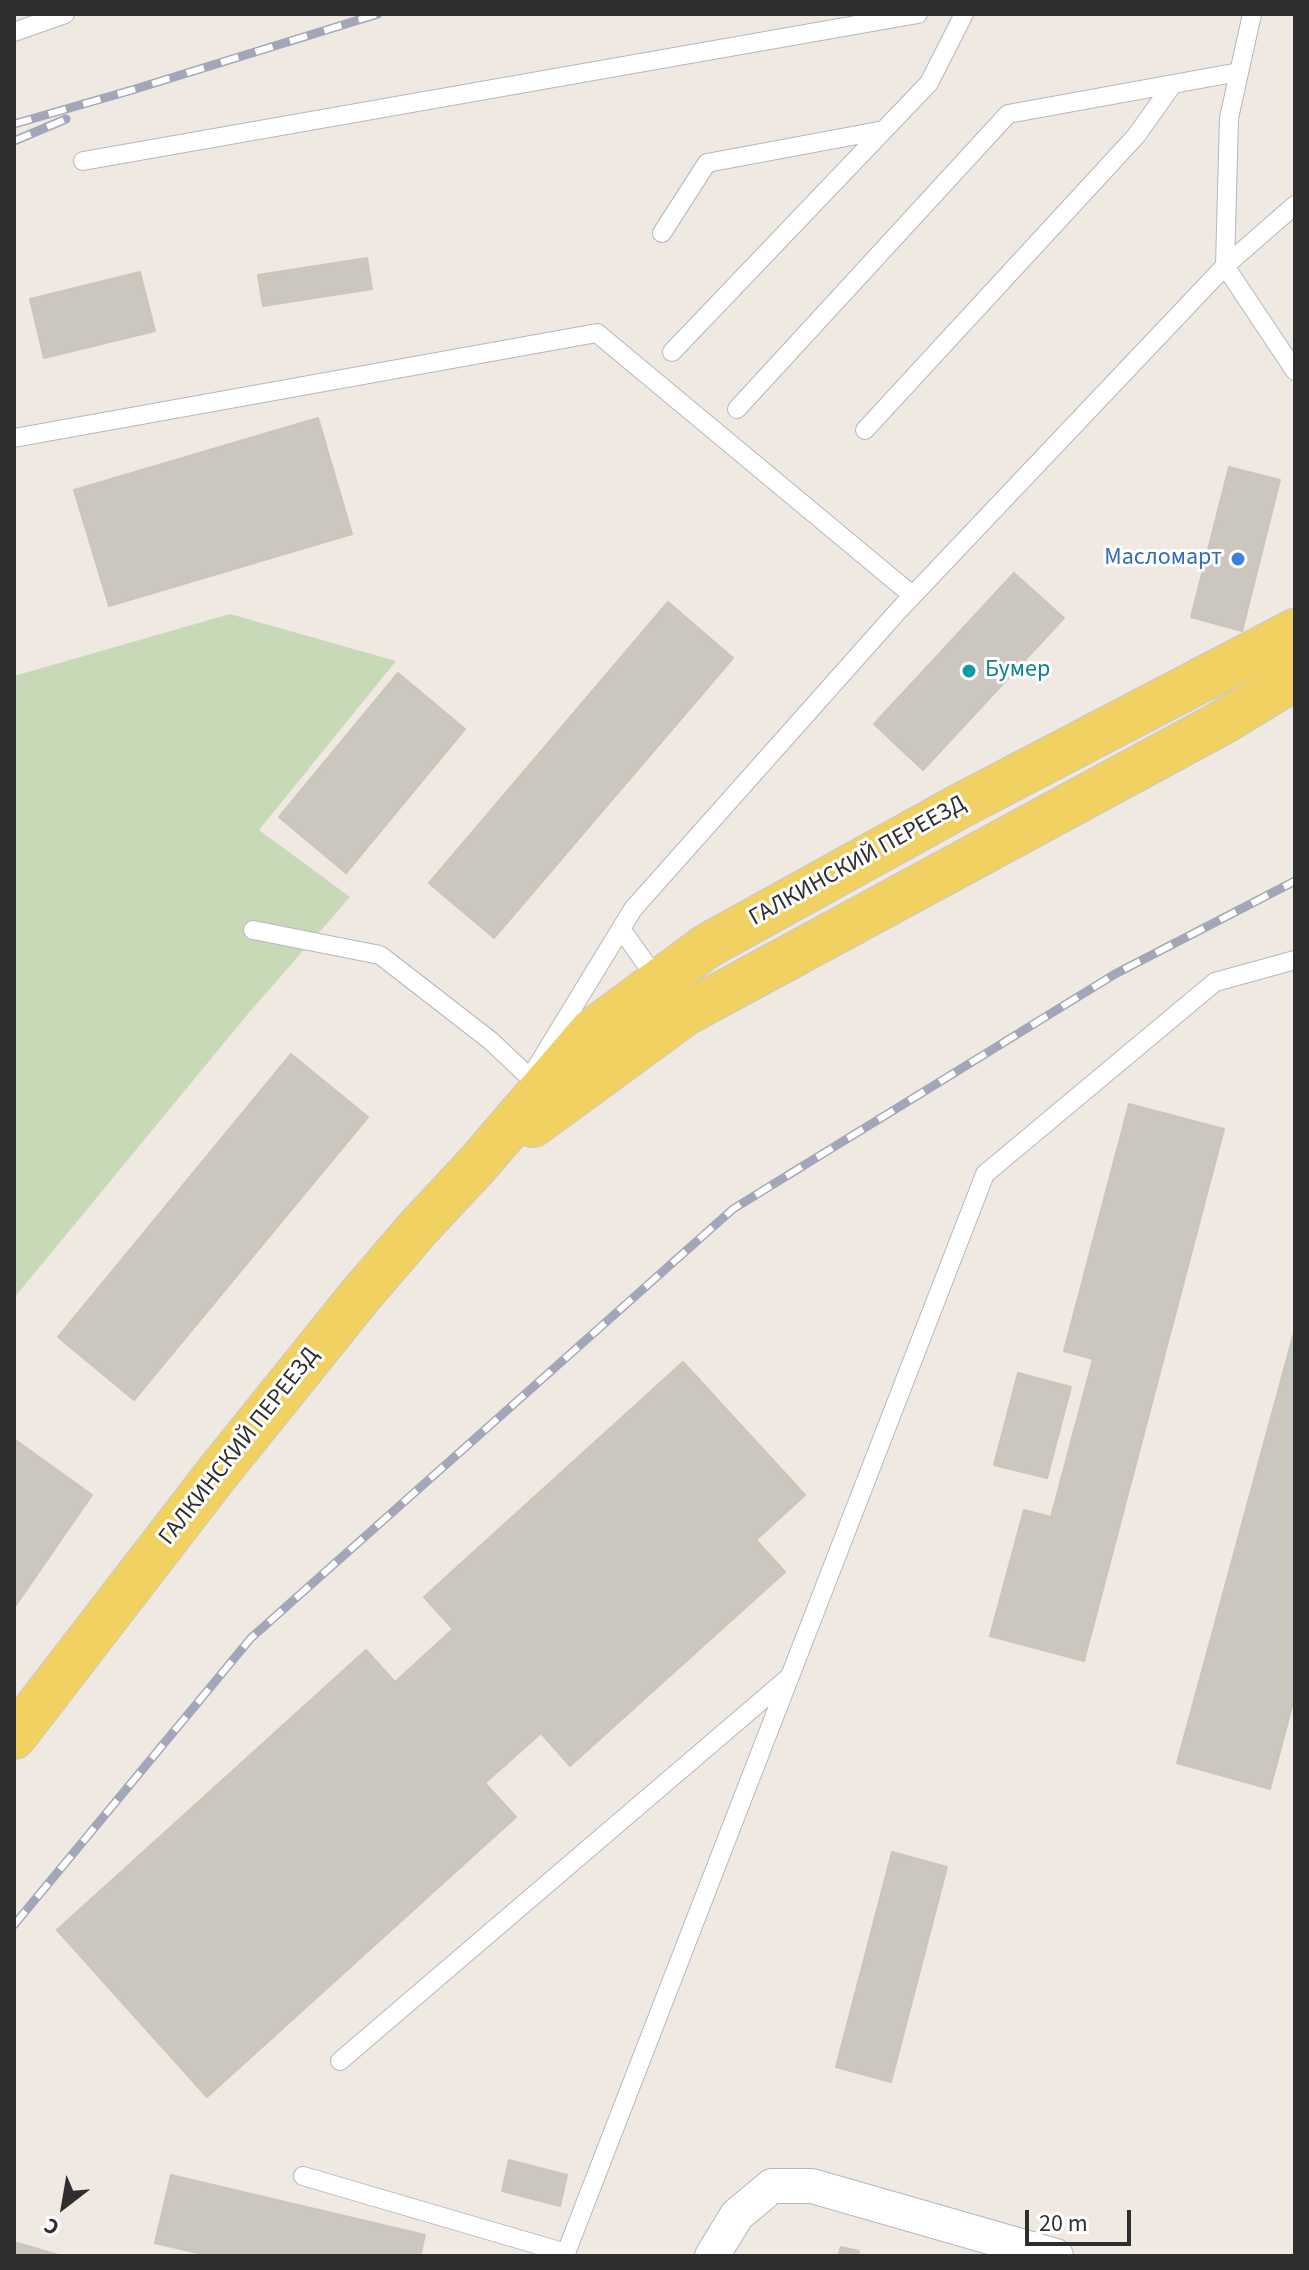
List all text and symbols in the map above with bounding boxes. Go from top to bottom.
place label: Масломарт [1104,545,1222,573]
marker: Масломарт [1229,550,1247,568]
place label: Бумер [985,657,1050,685]
marker: Бумер [960,662,978,680]
street label: ГАЛКИНСКИЙ ПЕРЕЕЗД [745,790,971,934]
street label: ГАЛКИНСКИЙ ПЕРЕЕЗД [154,1342,326,1552]
north arrow [24,2166,104,2246]
scale bar [1029,2194,1135,2244]
text: 20 m [1039,2206,1088,2241]
text: С [38,2210,65,2244]

